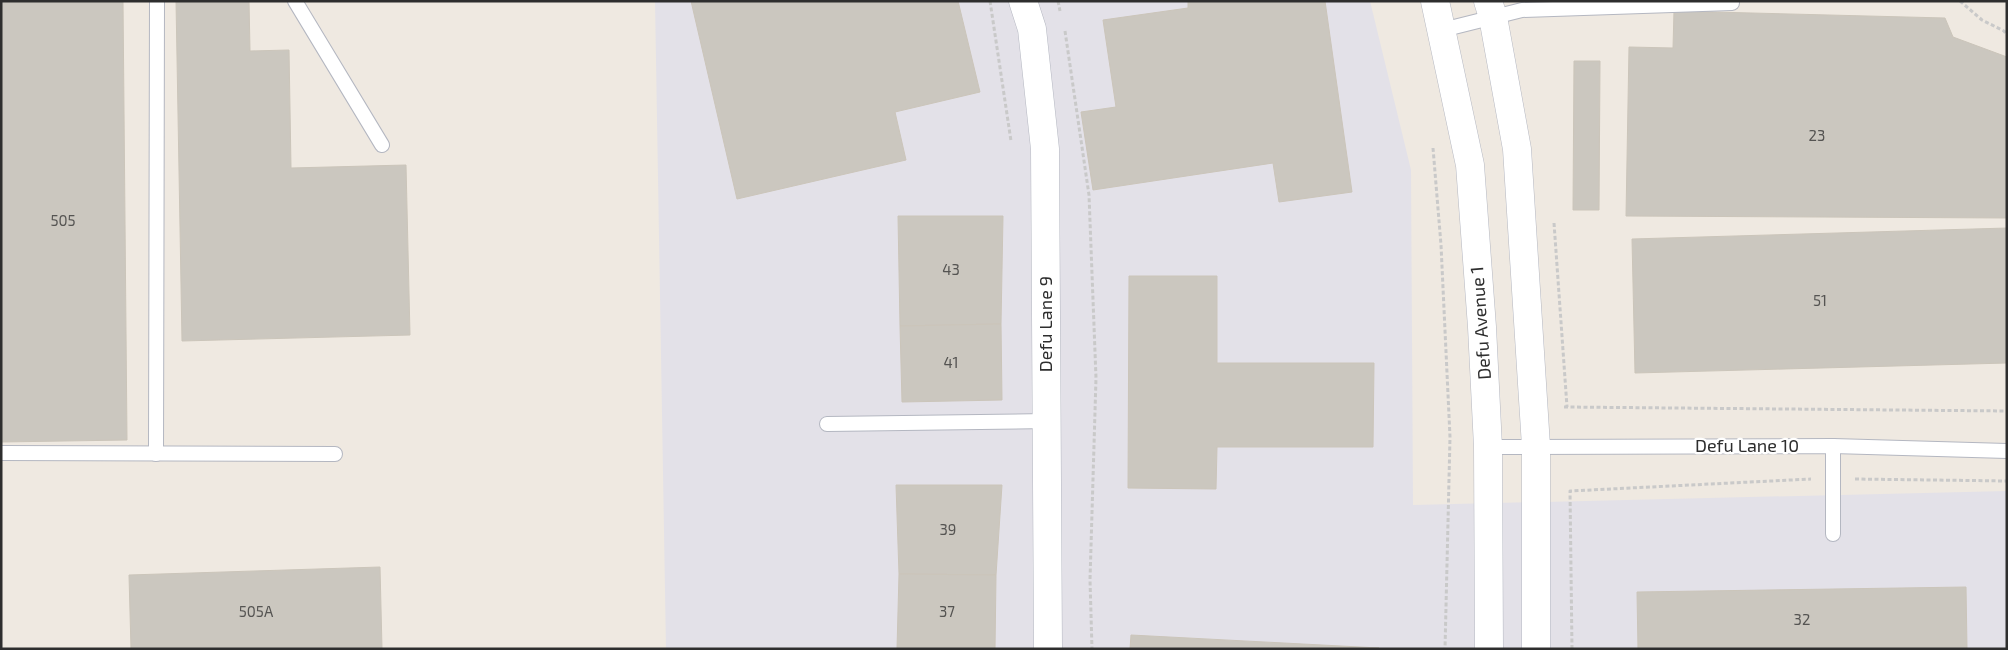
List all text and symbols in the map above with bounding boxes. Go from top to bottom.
house number: 23 [1809,126,1825,144]
house number: 505 [50,211,76,229]
house number: 43 [942,260,960,278]
street label: Defu Avenue 1 [1465,266,1495,381]
street label: Defu Lane 9 [1034,276,1056,372]
house number: 51 [1813,291,1827,309]
house number: 41 [943,353,959,371]
street label: Defu Lane 10 [1695,434,1799,456]
house number: 39 [940,520,956,538]
house number: 505A [239,602,274,620]
house number: 37 [939,602,955,620]
house number: 32 [1794,610,1810,628]

